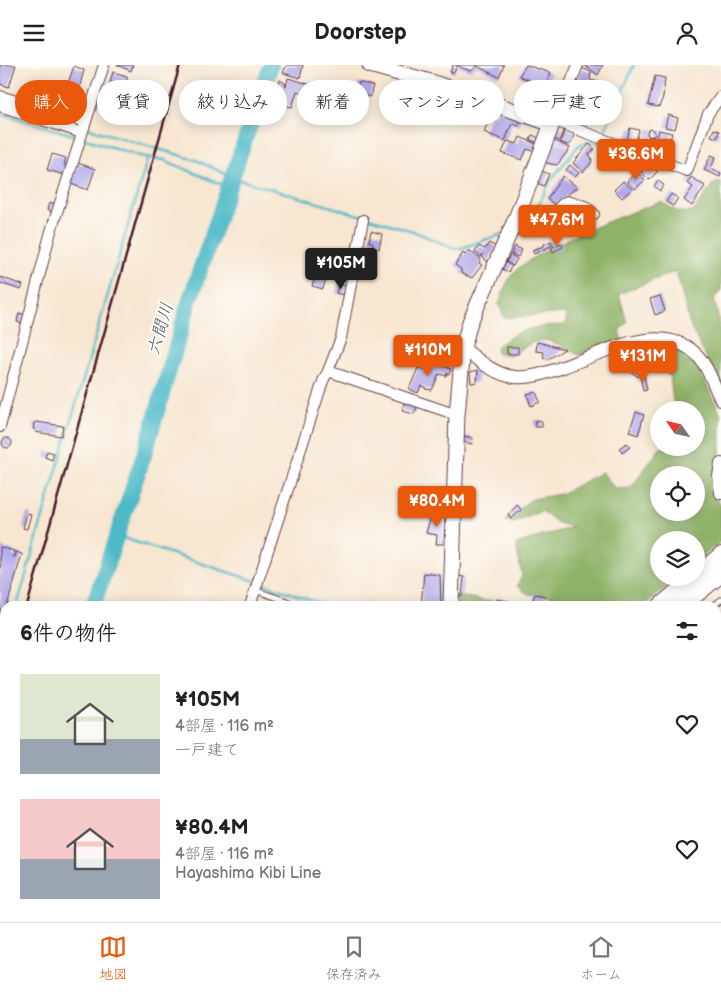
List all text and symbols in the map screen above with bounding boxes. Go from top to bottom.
icon: menu [20,19,48,47]
text: Doorstep [314,19,407,46]
icon: person [673,19,701,47]
chip: 購入 [15,80,87,125]
chip: 賃貸 [97,80,169,125]
chip: 絞り込み [179,80,287,125]
chip: 新着 [297,80,369,125]
chip: マンション [379,80,504,125]
chip: 一戸建て [514,80,622,125]
pin: ¥36.6M [595,139,677,181]
text: ¥36.6M [608,145,664,164]
pin: ¥47.6M [516,205,598,247]
text: ¥47.6M [529,211,585,230]
pin: ¥105M [306,247,376,290]
text: ¥105M [316,254,366,273]
water label: 六間川 [143,300,178,358]
pin: ¥110M [393,335,463,377]
text: ¥110M [404,341,452,360]
pin: ¥131M [608,341,678,383]
text: ¥131M [620,347,666,366]
north arrow [650,401,705,456]
map controls [650,401,705,586]
button: locate [650,466,705,521]
pin: ¥80.4M [396,485,478,528]
text: ¥80.4M [409,492,465,511]
button: layers [650,531,705,586]
icon: filters [673,617,701,645]
text: 6件の物件 [20,621,117,646]
text: ¥105M [175,687,240,712]
icon: home [60,694,120,754]
icon: heart [673,710,701,738]
text: 4部屋 · 116 m² [175,717,274,736]
text: 一戸建て [175,741,239,760]
text: ¥80.4M [175,815,249,840]
icon: home [60,819,120,879]
icon: heart [673,835,701,863]
text: 4部屋 · 116 m² [175,845,274,864]
text: Hayashima Kibi Line [175,864,321,883]
tab: 地図 [99,933,127,983]
tab: 保存済み [326,933,382,983]
tab: ホーム [580,933,622,983]

